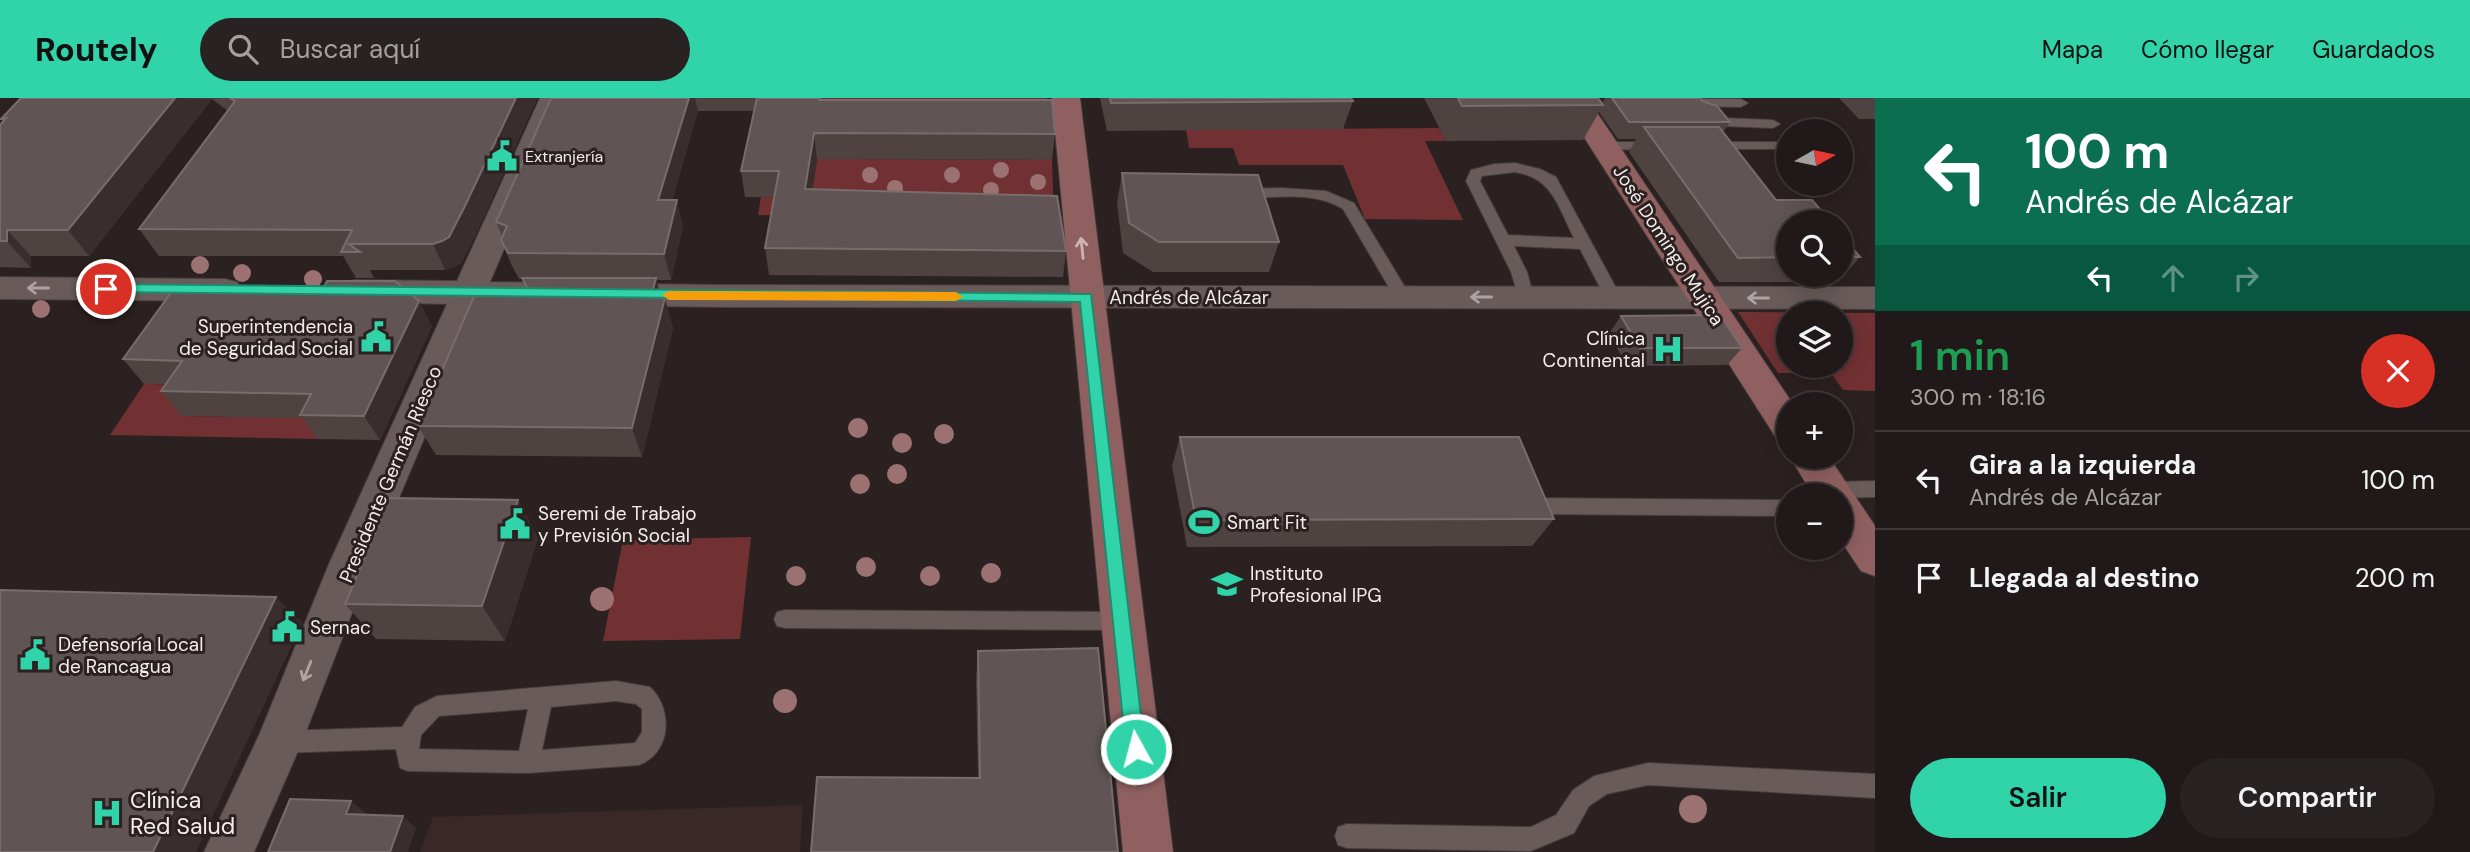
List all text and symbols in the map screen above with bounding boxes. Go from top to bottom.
search box [200,18,690,81]
text: Routely [35,28,158,71]
icon: search [224,30,262,68]
text: Buscar aquí [280,32,420,66]
text: Mapa [2042,34,2103,65]
text: Cómo llegar [2141,34,2274,65]
text: Guardados [2312,34,2435,65]
north arrow [1776,119,1853,196]
map controls [1776,119,1853,560]
text: 100 m [2025,119,2169,183]
icon: left [1910,126,2001,217]
public building icon: Extranjería [485,139,519,173]
place label: Extranjería [525,146,603,167]
street label: José Domingo Mujica [1607,160,1730,330]
text: Andrés de Alcázar [2025,181,2293,223]
button: search [1776,210,1853,287]
one-way arrow [1075,238,1088,260]
pin [76,259,136,319]
icon: left [2081,259,2119,297]
icon: ahead [2154,259,2192,297]
icon: right [2227,259,2265,297]
icon: arrive [87,270,125,308]
one-way arrow [27,281,50,295]
street label: Andrés de Alcázar [1109,285,1269,310]
one-way arrow [1470,290,1493,304]
one-way arrow [1747,291,1770,305]
button: layers [1776,301,1853,378]
place label: Superintendencia de Seguridad Social [179,314,353,361]
public building icon: Superintendencia de Seguridad Social [359,320,393,354]
place label: Clínica Continental [1543,326,1645,373]
text: 1 min [1910,328,2010,383]
hospital icon: Clínica Continental [1651,332,1685,366]
button: close [2361,334,2435,408]
street label: Presidente Germán Riesco [333,362,447,586]
text: 300 m · 18:16 [1910,382,2046,412]
button: + [1776,392,1853,469]
text: Gira a la izquierda [1969,448,2196,482]
icon: left [1910,461,1948,499]
text: 100 m [2361,463,2435,497]
text: Andrés de Alcázar [1969,482,2162,512]
button: − [1776,483,1853,560]
place label: Seremi de Trabajo y Previsión Social [538,501,697,548]
sports icon: Smart Fit [1187,505,1221,539]
public building icon: Seremi de Trabajo y Previsión Social [498,507,532,541]
place label: Smart Fit [1227,510,1307,535]
icon: arrive [1910,559,1948,597]
place label: Instituto Profesional IPG [1250,561,1382,608]
text: Llegada al destino [1969,561,2200,595]
text: 200 m [2355,561,2435,595]
school or university icon: Instituto Profesional IPG [1210,567,1244,601]
public building icon: Sernac [270,610,304,644]
place label: Sernac [310,615,371,640]
place label: Defensoría Local de Rancagua [58,632,203,679]
public building icon: Defensoría Local de Rancagua [18,638,52,672]
one-way arrow [300,660,313,681]
position arrow [1099,712,1173,786]
button: Salir [1910,758,2166,838]
button: Compartir [2180,758,2435,838]
place label: Clínica Red Salud [130,785,235,841]
hospital icon: Clínica Red Salud [90,796,124,830]

